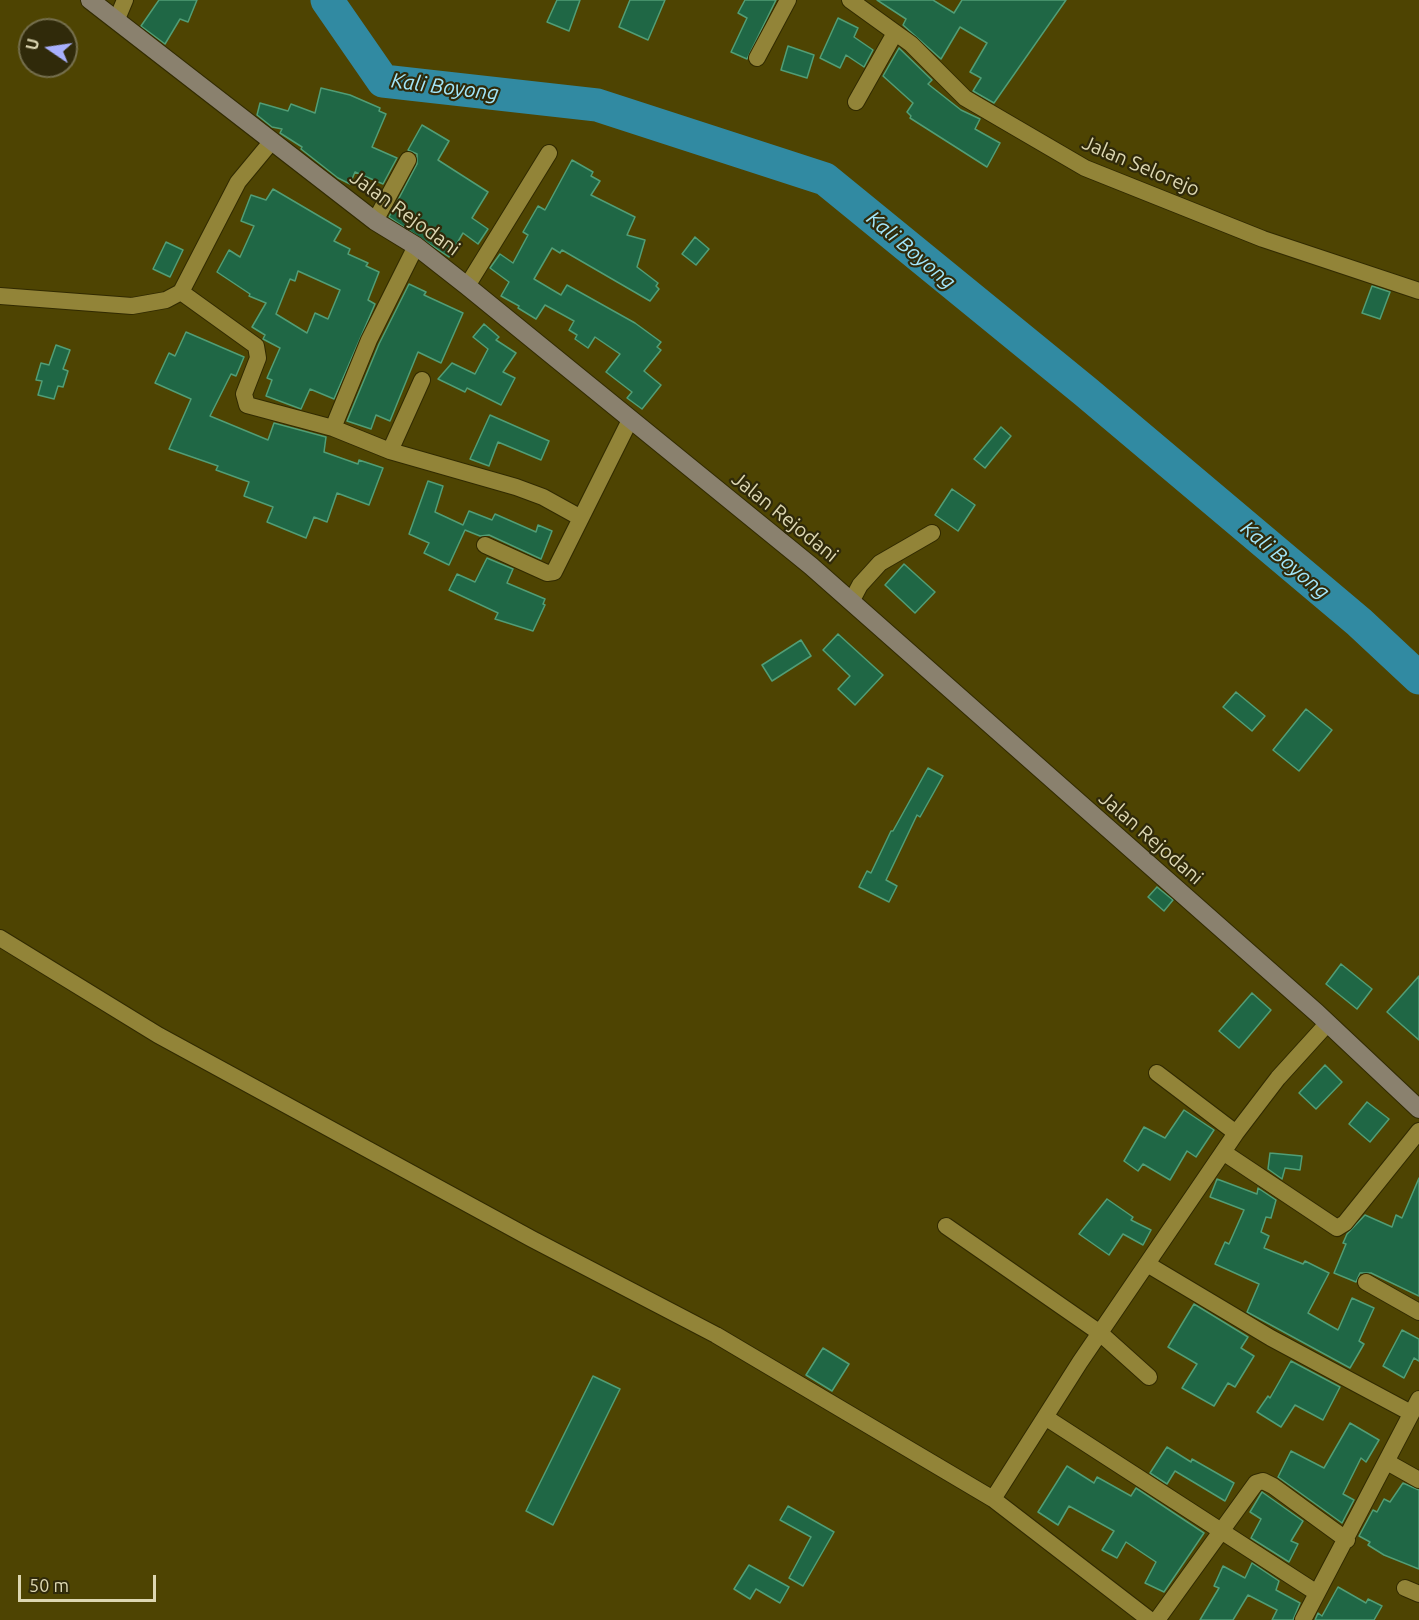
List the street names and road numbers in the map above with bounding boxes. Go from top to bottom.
street label: Jalan Selorejo [1079,130,1203,202]
street label: Jalan Rejodani [345,165,465,261]
street label: Jalan Rejodani [727,467,843,567]
street label: Jalan Rejodani [1094,786,1208,890]

